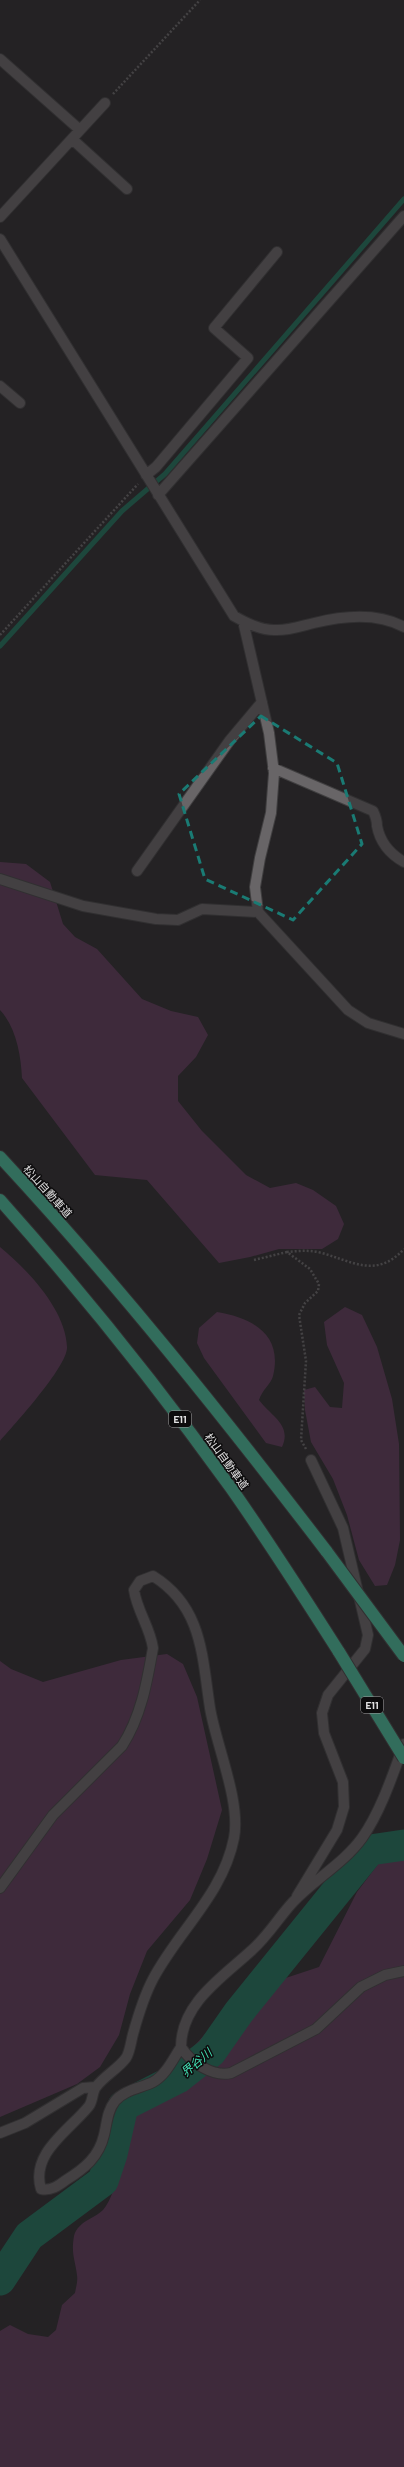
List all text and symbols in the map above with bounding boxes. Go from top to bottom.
street label: 松山自動車道 [21,1162,75,1220]
road number: E11 [169,1411,191,1427]
street label: 松山自動車道 [202,1430,252,1492]
road number: E11 [361,1697,383,1713]
water label: 界谷川 [178,2044,216,2079]

